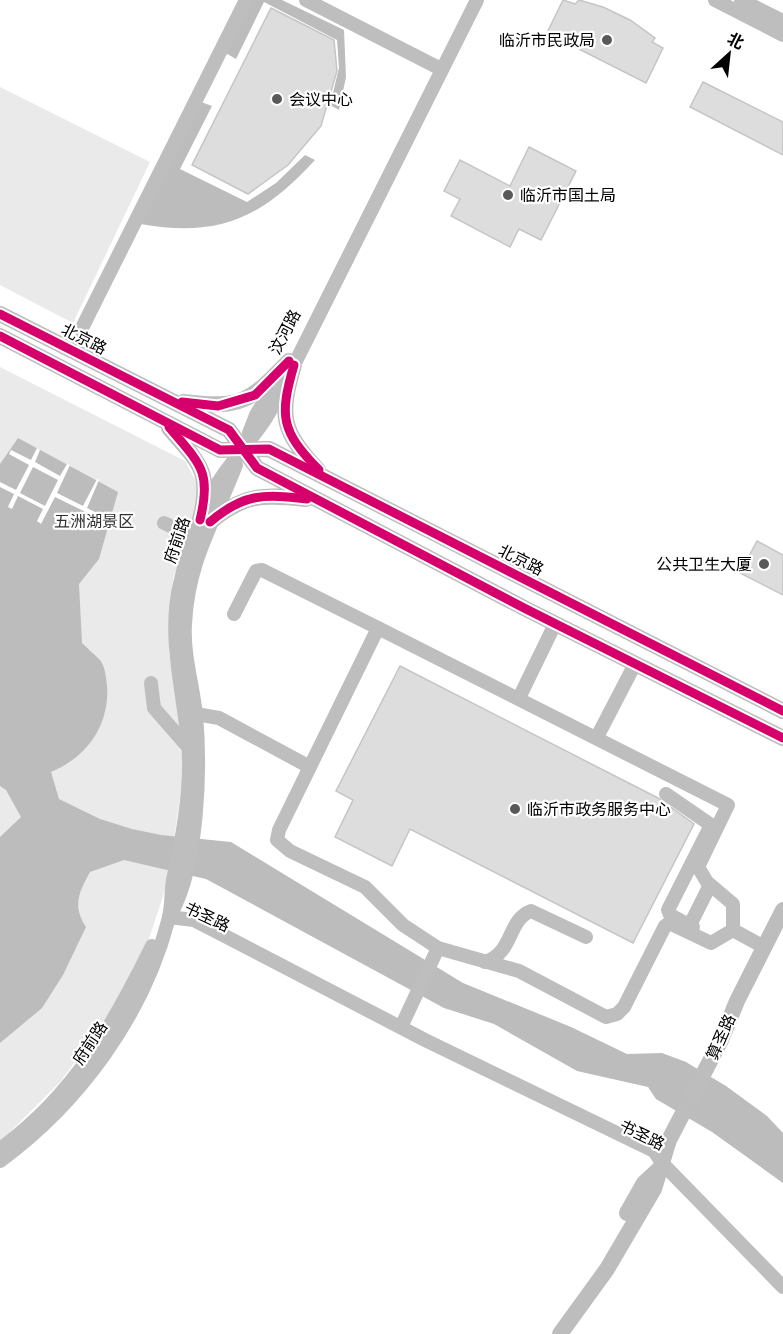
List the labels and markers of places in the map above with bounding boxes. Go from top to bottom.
place label: 临沂市民政局 [499,31,595,50]
marker: 临沂市民政局 [600,33,614,47]
place label: 会议中心 [289,90,353,109]
marker: 会议中心 [270,92,284,106]
place label: 临沂市国土局 [520,186,616,205]
marker: 临沂市国土局 [501,188,515,202]
place label: 公共卫生大厦 [656,555,752,574]
marker: 公共卫生大厦 [757,557,771,571]
place label: 临沂市政务服务中心 [527,800,671,819]
marker: 临沂市政务服务中心 [508,802,522,816]

